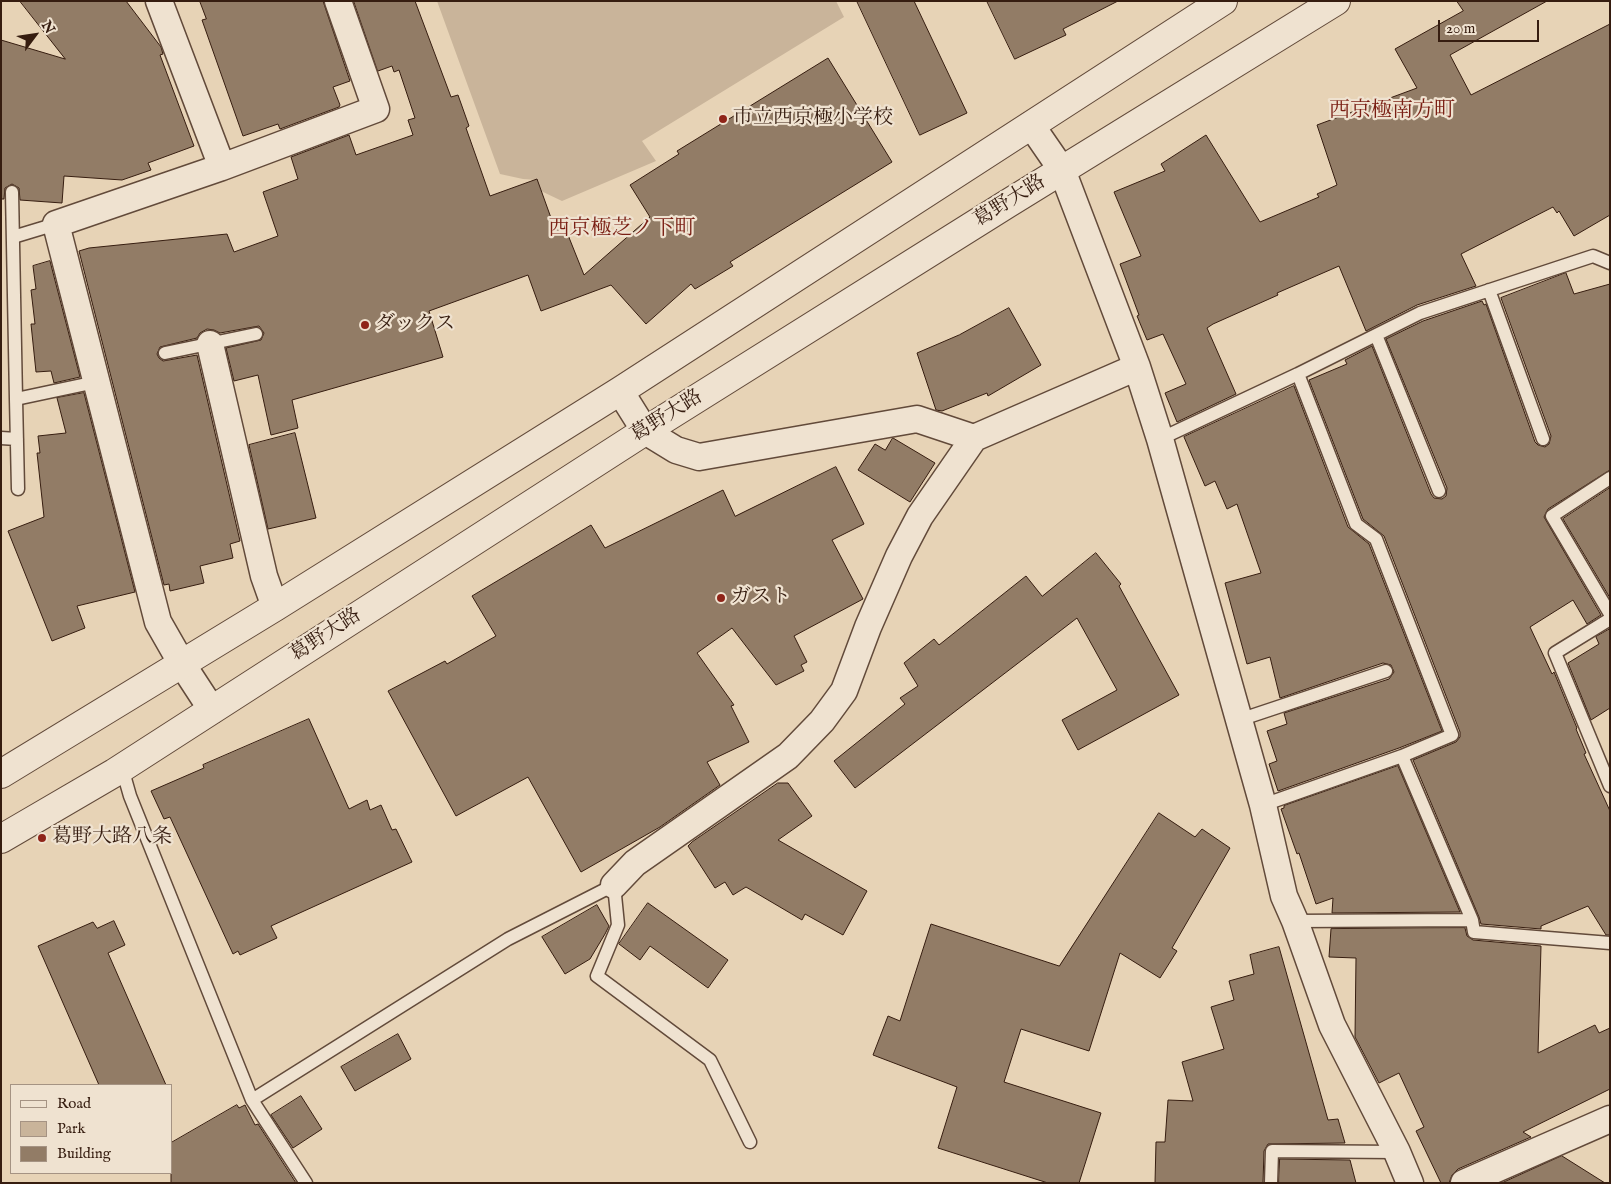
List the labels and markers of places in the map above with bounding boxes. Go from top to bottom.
place label: 市立西京極小学校 [733,107,893,131]
marker: 市立西京極小学校 [717,113,729,125]
place label: ダックス [375,313,455,337]
marker: ダックス [359,319,371,331]
place label: ガスト [731,586,791,610]
marker: ガスト [715,592,727,604]
place label: 葛野大路八条 [52,826,172,850]
marker: 葛野大路八条 [36,832,48,844]

